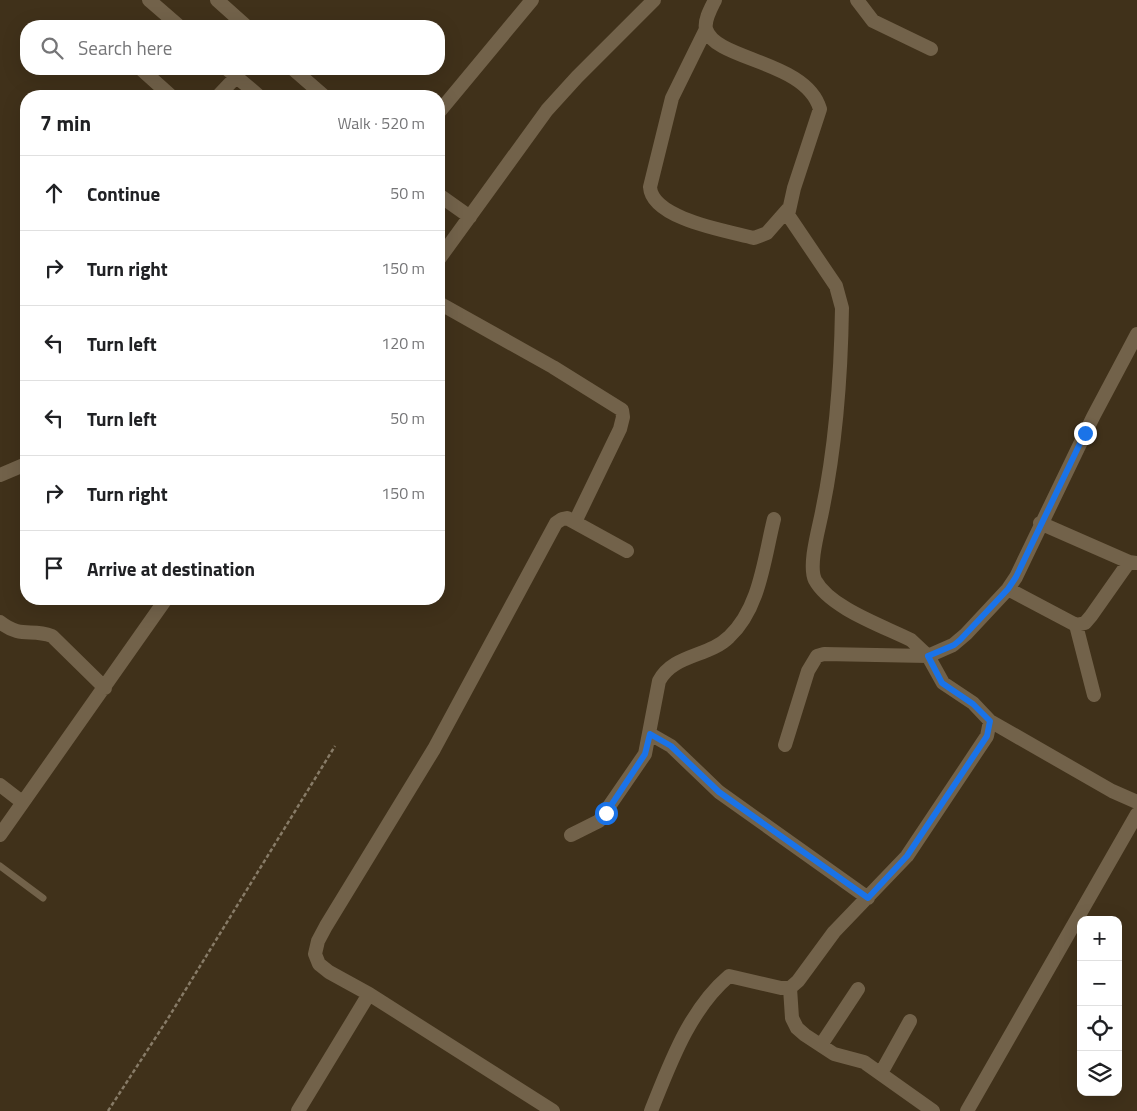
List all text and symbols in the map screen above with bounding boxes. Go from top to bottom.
search box [20,20,445,75]
text: Search here [78,33,172,62]
icon: search [38,34,66,62]
text: 7 min [40,107,91,139]
text: Walk · 520 m [337,111,425,135]
icon: ahead [40,179,68,207]
text: Continue [87,179,160,208]
text: 50 m [390,181,425,205]
icon: right [40,254,68,282]
text: Turn right [87,254,168,283]
text: 150 m [381,256,425,280]
icon: left [40,329,68,357]
text: Turn left [87,329,157,358]
text: 120 m [381,331,425,355]
icon: left [40,404,68,432]
text: Turn left [87,404,157,433]
text: 50 m [390,406,425,430]
route end [1074,422,1097,445]
icon: right [40,479,68,507]
text: Turn right [87,479,168,508]
text: 150 m [381,481,425,505]
icon: arrive [40,554,68,582]
text: Arrive at destination [87,554,255,583]
route start [595,802,618,825]
map controls [1077,916,1122,1096]
button: + [1077,916,1122,961]
button: − [1077,961,1122,1006]
button: locate [1077,1006,1122,1051]
button: layers [1077,1051,1122,1096]

